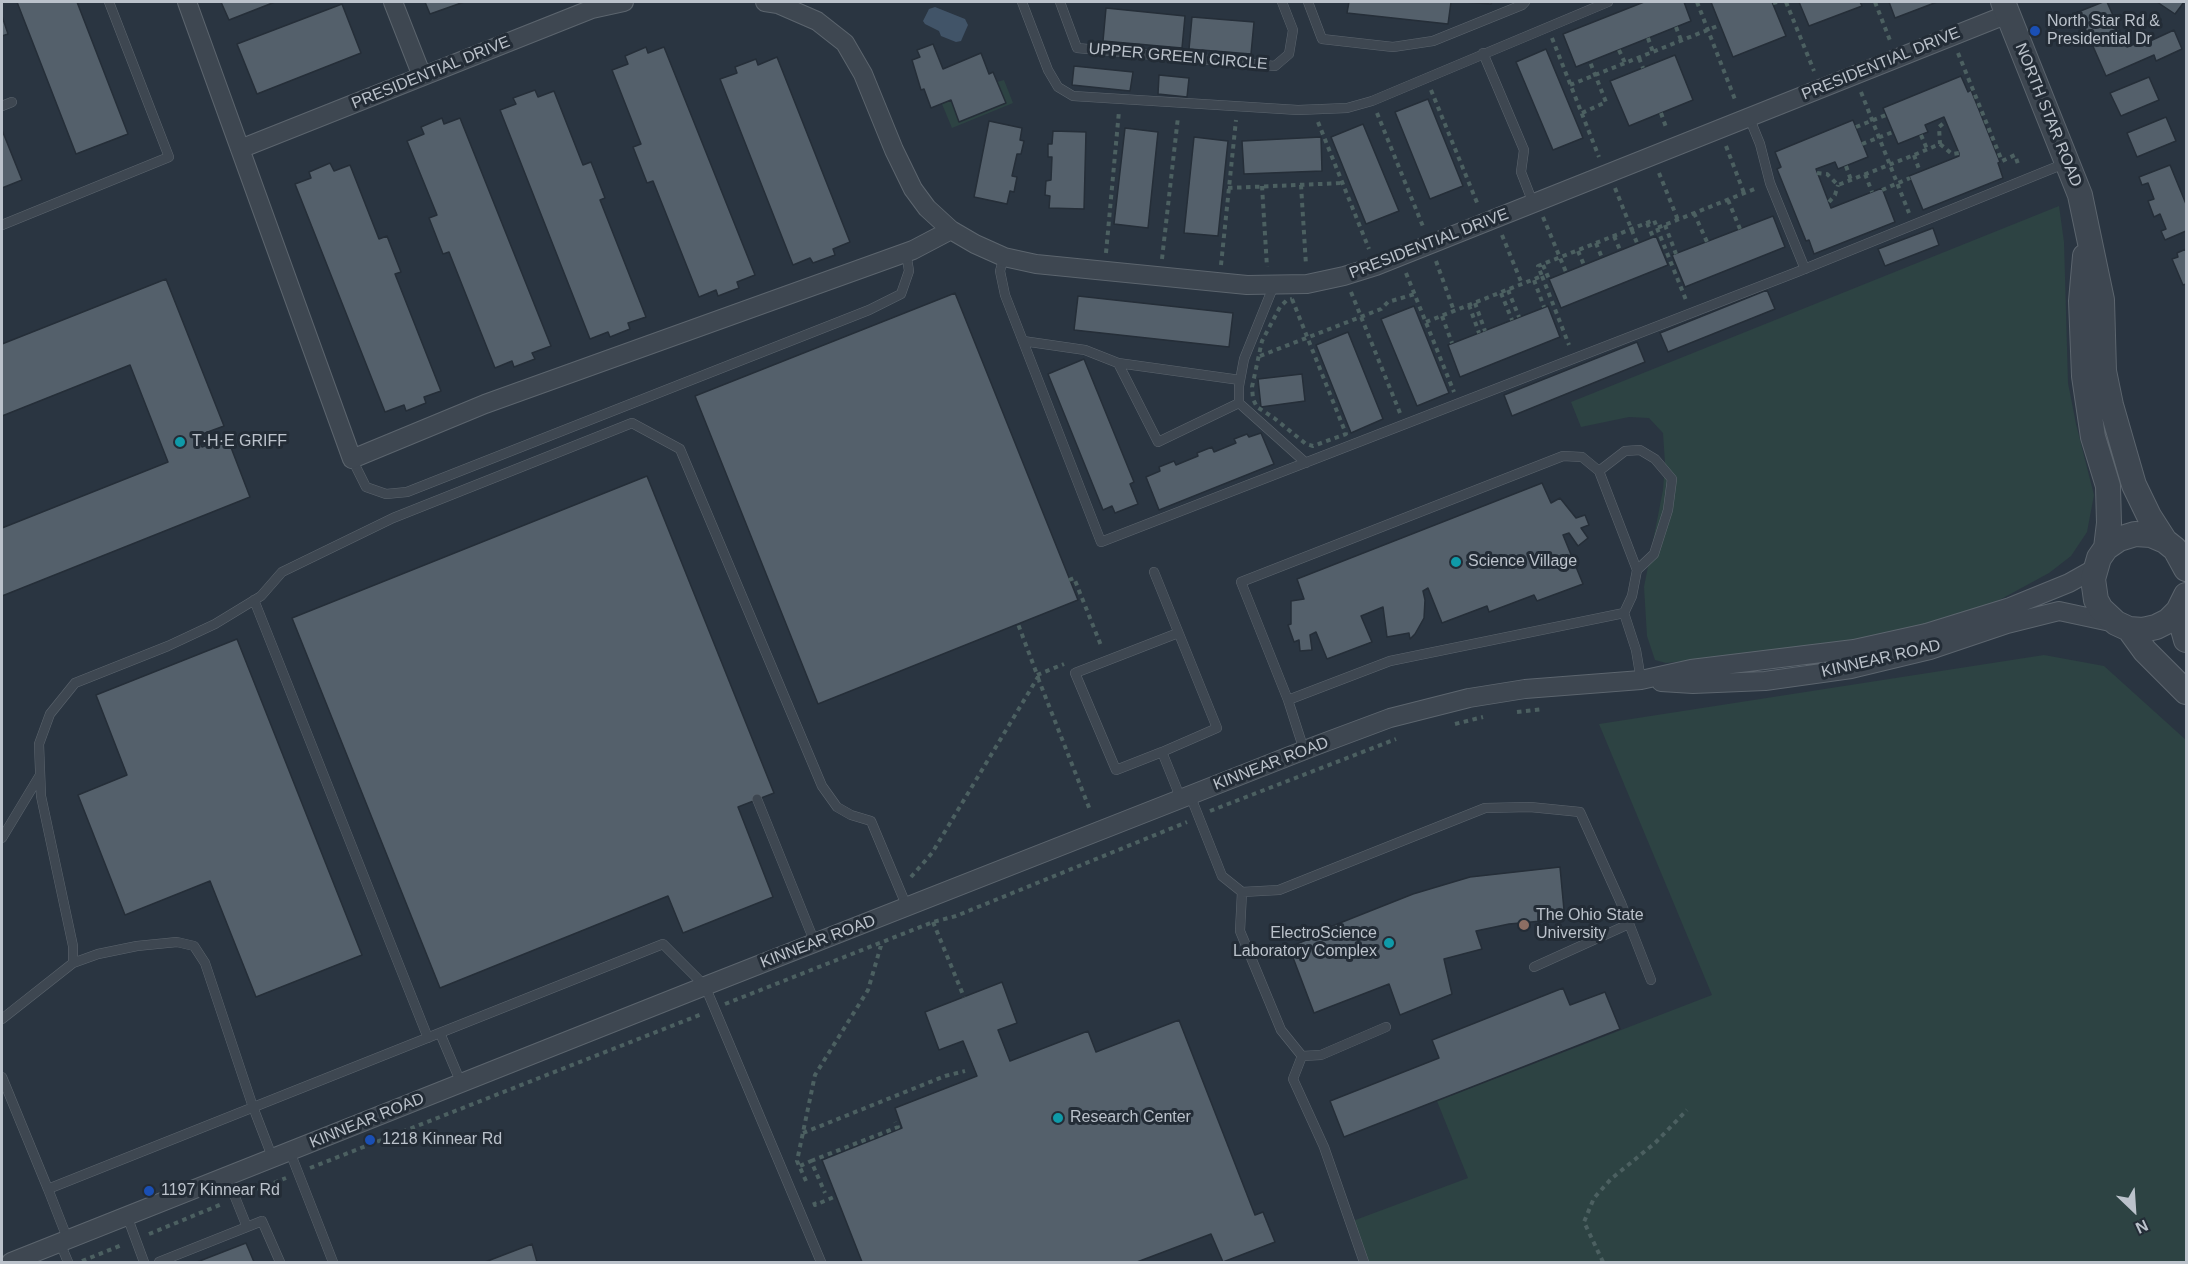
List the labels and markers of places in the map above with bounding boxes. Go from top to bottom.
place label: North Star Rd & Presidential Dr [2047,12,2160,50]
marker: North Star Rd & Presidential Dr [2028,24,2042,38]
place label: T·H·E GRIFF [192,432,287,452]
marker: T·H·E GRIFF [173,435,187,449]
place label: Science Village [1468,552,1577,572]
marker: Science Village [1449,555,1463,569]
place label: The Ohio State University [1536,906,1644,944]
marker: The Ohio State University [1517,918,1531,932]
place label: ElectroScience Laboratory Complex [1233,924,1377,962]
marker: ElectroScience Laboratory Complex [1382,936,1396,950]
place label: Research Center [1070,1108,1191,1128]
marker: Research Center [1051,1111,1065,1125]
place label: 1218 Kinnear Rd [382,1130,502,1150]
marker: 1218 Kinnear Rd [363,1133,377,1147]
place label: 1197 Kinnear Rd [161,1181,280,1201]
marker: 1197 Kinnear Rd [142,1184,156,1198]

